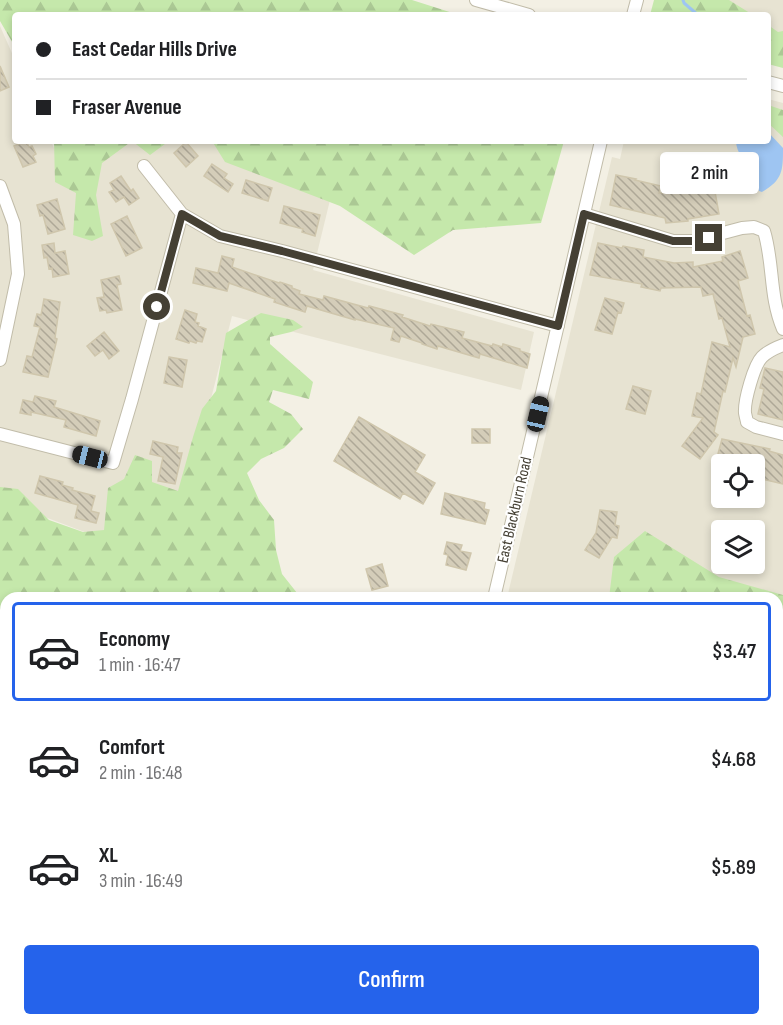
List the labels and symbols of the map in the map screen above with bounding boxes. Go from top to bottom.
callout: 2 min [660,151,758,193]
route end [695,224,722,251]
route start [143,293,170,320]
car [525,394,551,434]
car [70,444,110,470]
street label: East Blackburn Road [494,455,536,565]

